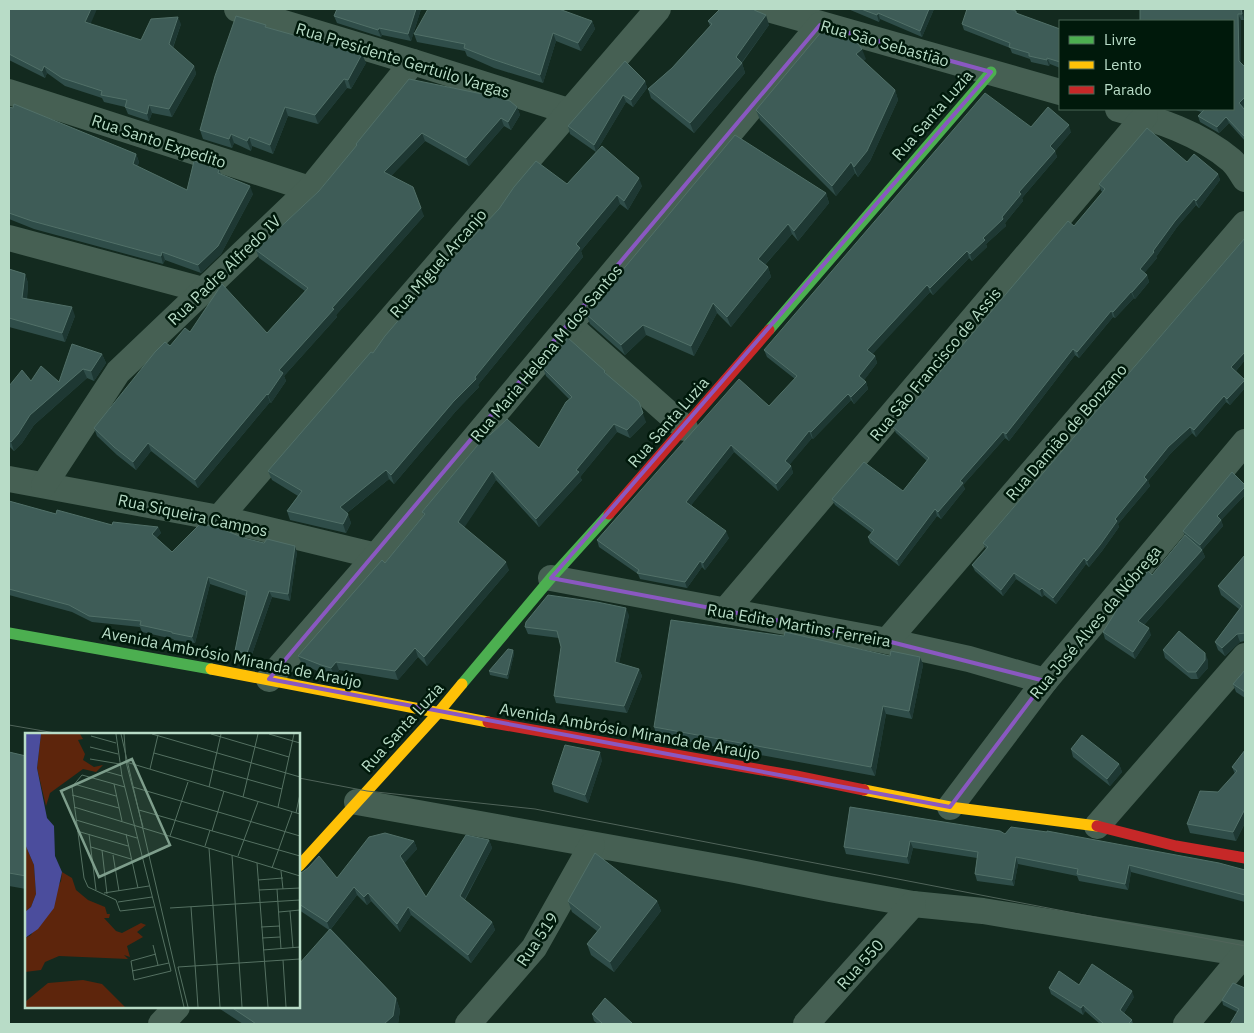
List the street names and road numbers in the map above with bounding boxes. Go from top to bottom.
street label: Rua São Sebastião [818,15,952,71]
street label: Rua Presidente Gertuilo Vargas [294,18,512,102]
street label: Rua Santa Luzia [887,65,977,164]
street label: Rua Santo Expedito [89,110,229,172]
street label: Rua Miguel Arcanjo [385,204,491,322]
street label: Rua Padre Alfredo IV [163,211,285,329]
street label: Rua Maria Helena M dos Santos [466,260,626,446]
street label: Rua São Francisco de Assis [865,283,1005,445]
street label: Rua Damião de Bonzano [1001,360,1131,504]
street label: Rua Santa Luzia [623,372,713,471]
street label: Rua Siqueira Campos [116,489,270,541]
street label: Rua José Alves da Nóbrega [1025,541,1165,703]
street label: Rua Edite Martins Ferreira [706,599,893,651]
street label: Avenida Ambrósio Miranda de Araújo [100,622,364,692]
street label: Rua Santa Luzia [357,678,448,776]
street label: Avenida Ambrósio Miranda de Araújo [498,698,762,764]
street label: Rua 519 [512,908,562,970]
street label: Rua 550 [832,935,888,993]

